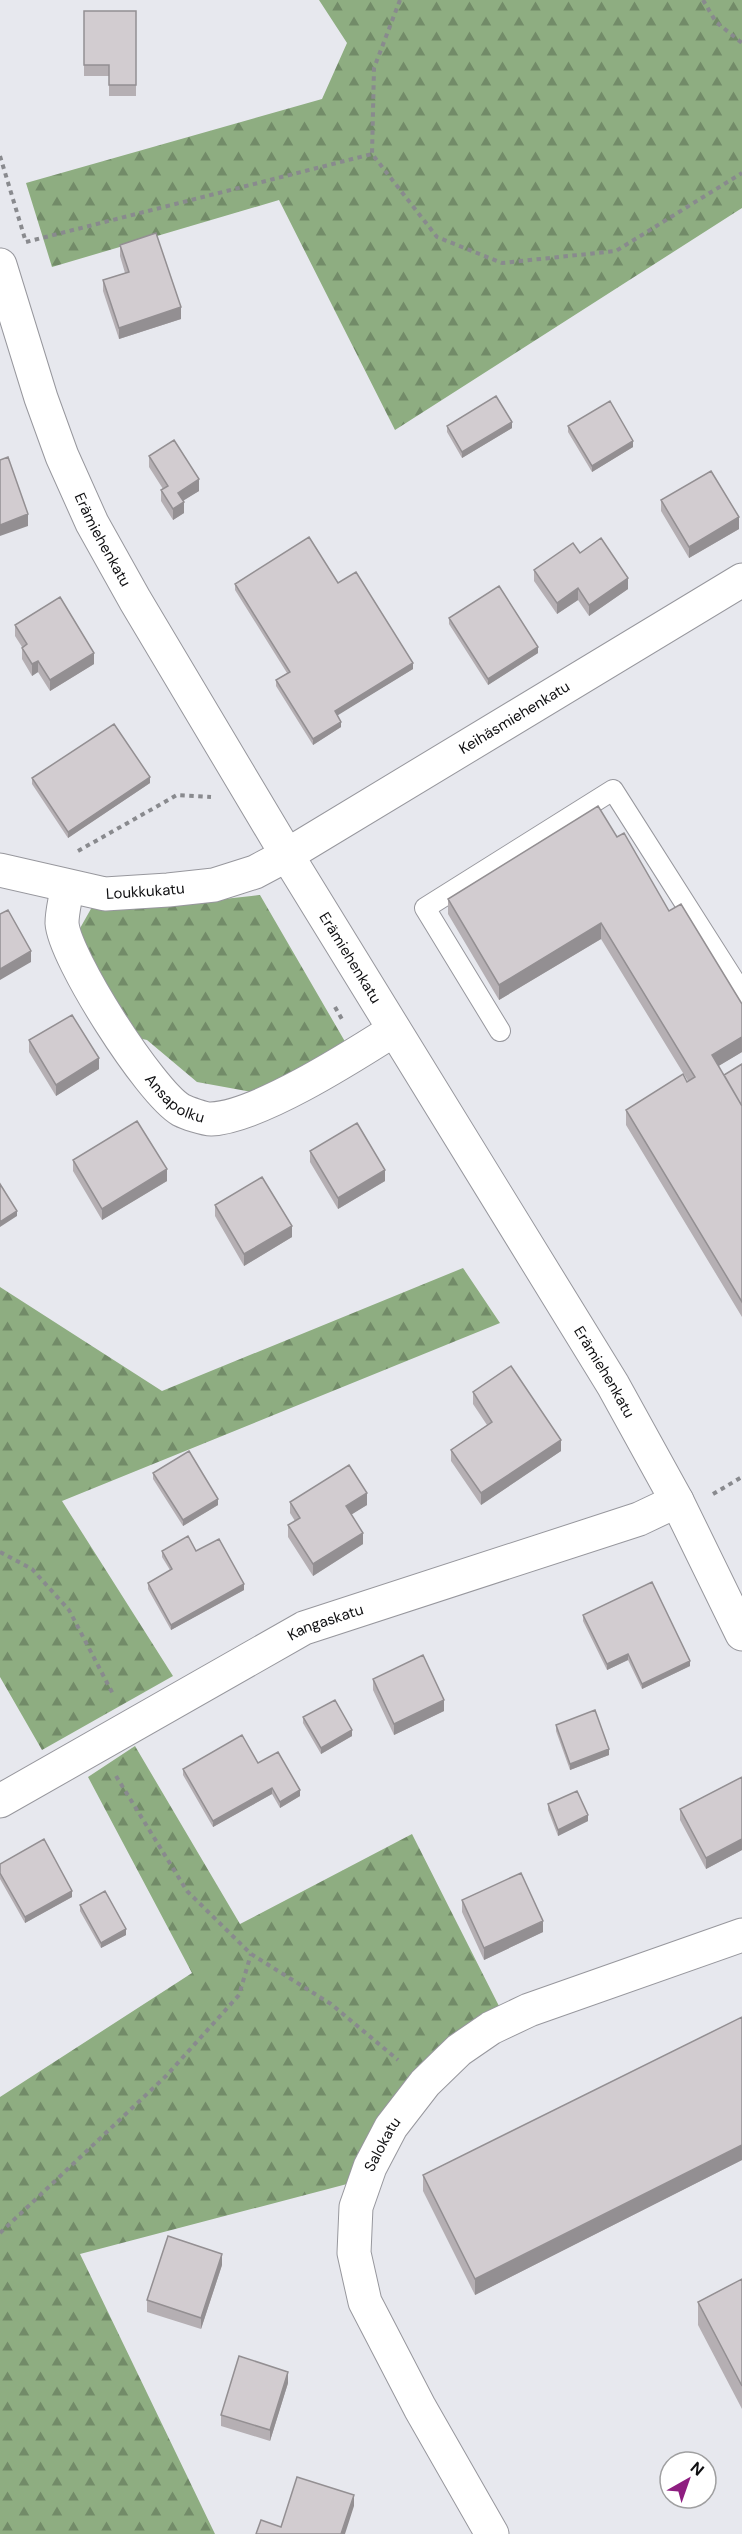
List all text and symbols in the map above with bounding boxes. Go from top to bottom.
street label: Erämiehenkatu [70,490,136,590]
street label: Keihäsmiehenkatu [455,676,573,759]
street label: Loukkukatu [105,878,186,904]
street label: Erämiehenkatu [315,908,386,1007]
street label: Ansapolku [140,1070,207,1128]
street label: Erämiehenkatu [569,1322,639,1422]
street label: Kangaskatu [284,1599,366,1645]
street label: Salokatu [359,2113,405,2175]
north arrow [658,2450,718,2510]
text: N [686,2457,709,2481]

